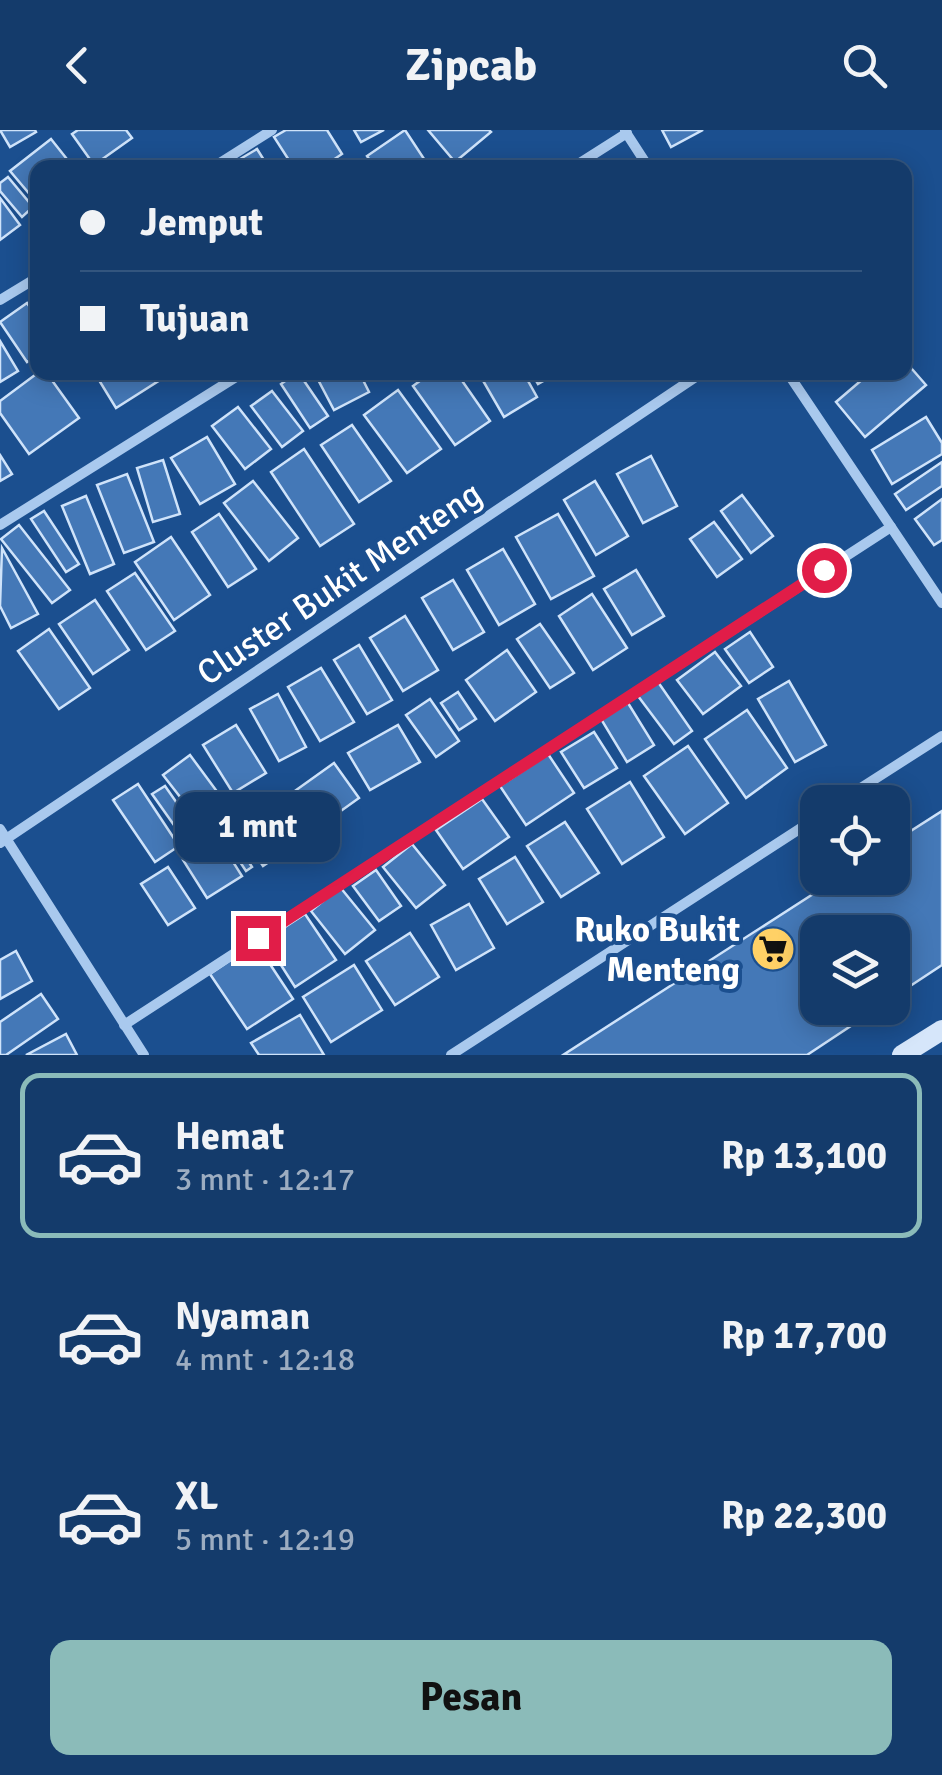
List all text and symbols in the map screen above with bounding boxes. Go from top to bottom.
icon: back [50,38,105,93]
text: Zipcab [405,38,537,93]
icon: search [837,38,892,93]
text: Jemput [140,199,263,246]
text: Tujuan [140,295,250,342]
street label: Cluster Bukit Menteng [189,472,490,695]
route start [802,548,847,593]
map controls [800,785,910,1025]
button: locate [800,785,910,895]
callout: 1 mnt [176,793,340,863]
text: 1 mnt [218,807,297,846]
place label: Ruko Bukit Menteng [574,908,740,991]
button: layers [800,915,910,1025]
route end [236,916,281,961]
supermarket icon: Ruko Bukit Menteng [750,926,796,972]
icon: car [55,1111,145,1201]
text: Hemat [175,1113,284,1160]
text: Rp 13,100 [721,1132,887,1179]
text: 3 mnt · 12:17 [175,1160,355,1199]
icon: car [55,1291,145,1381]
text: Nyaman [175,1293,310,1340]
text: Rp 17,700 [721,1312,887,1359]
text: 4 mnt · 12:18 [175,1340,355,1379]
icon: car [55,1471,145,1561]
text: XL [175,1473,218,1520]
text: Rp 22,300 [721,1492,887,1539]
text: 5 mnt · 12:19 [175,1520,355,1559]
button: Pesan [50,1640,892,1755]

